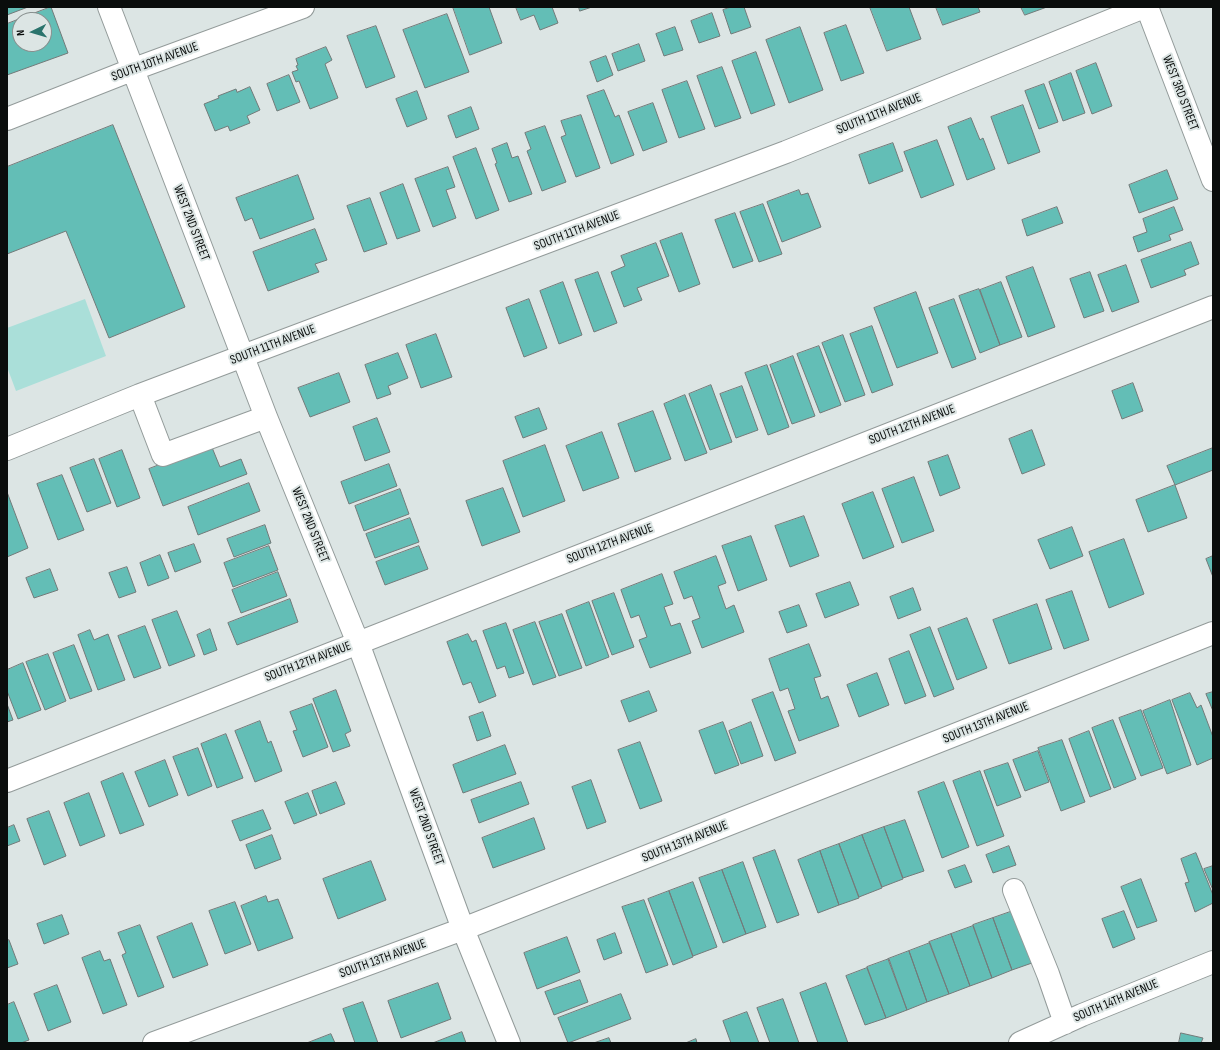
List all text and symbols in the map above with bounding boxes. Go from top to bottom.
north arrow [12,12,52,52]
text: N [14,30,27,36]
street label: SOUTH 10TH AVENUE [110,39,200,85]
street label: WEST 3RD STREET [1159,53,1201,133]
street label: SOUTH 11TH AVENUE [834,90,924,138]
street label: WEST 2ND STREET [169,183,213,263]
street label: SOUTH 11TH AVENUE [532,208,622,254]
street label: SOUTH 11TH AVENUE [228,322,318,368]
street label: SOUTH 12TH AVENUE [867,401,957,449]
street label: WEST 2ND STREET [288,485,332,565]
street label: SOUTH 12TH AVENUE [565,520,655,568]
street label: SOUTH 12TH AVENUE [263,638,353,686]
street label: SOUTH 13TH AVENUE [941,699,1031,747]
street label: WEST 2ND STREET [405,787,447,867]
street label: SOUTH 13TH AVENUE [640,818,730,866]
street label: SOUTH 13TH AVENUE [338,936,428,982]
street label: SOUTH 14TH AVENUE [1071,976,1161,1026]

